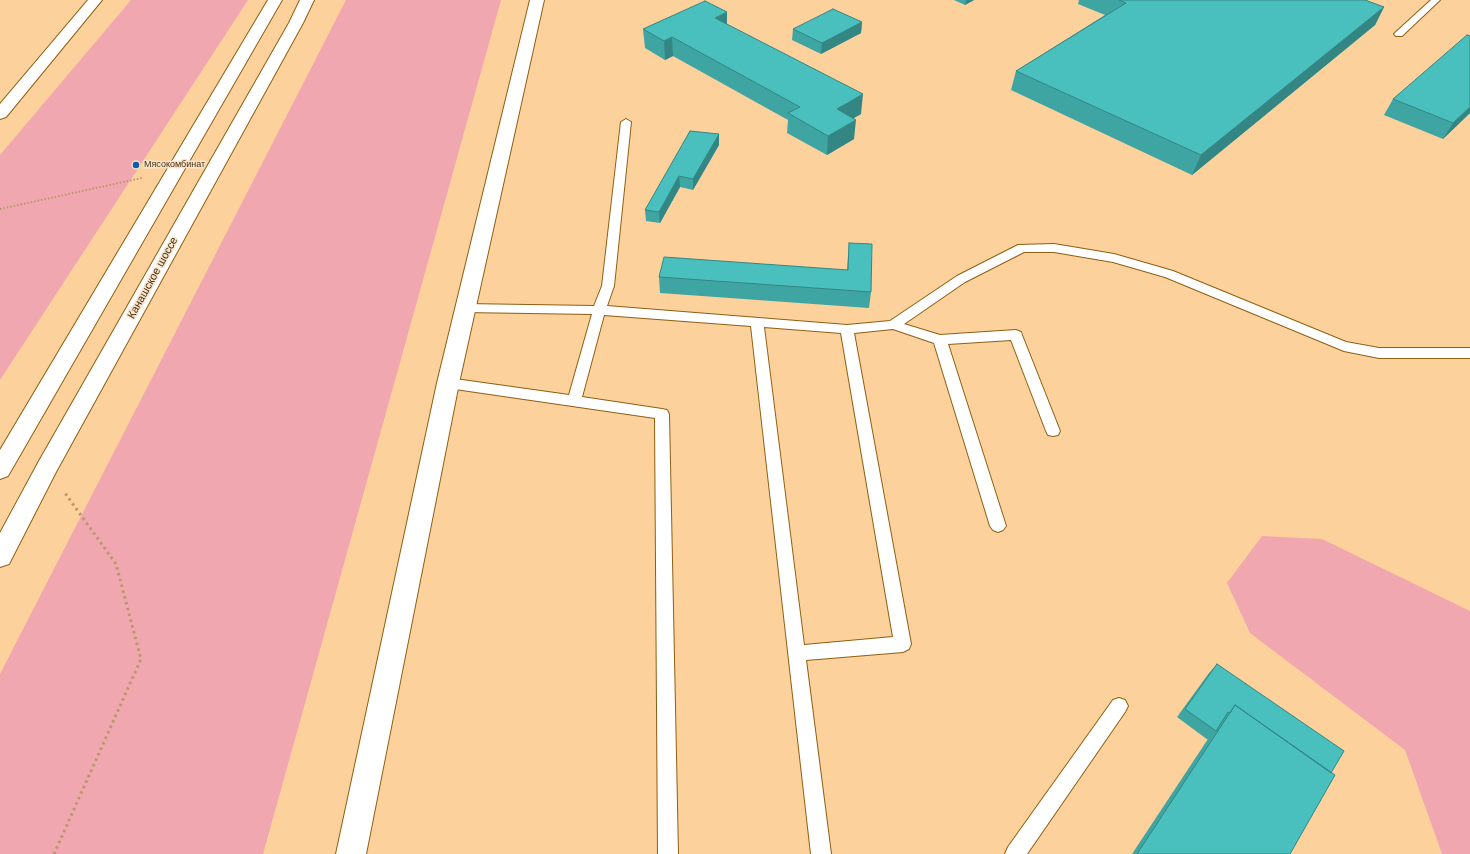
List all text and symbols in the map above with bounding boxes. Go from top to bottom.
marker: Мясокомбинат [131,160,141,170]
place label: Мясокомбинат [144,160,205,170]
street label: Канашское шоссе [125,235,181,321]

